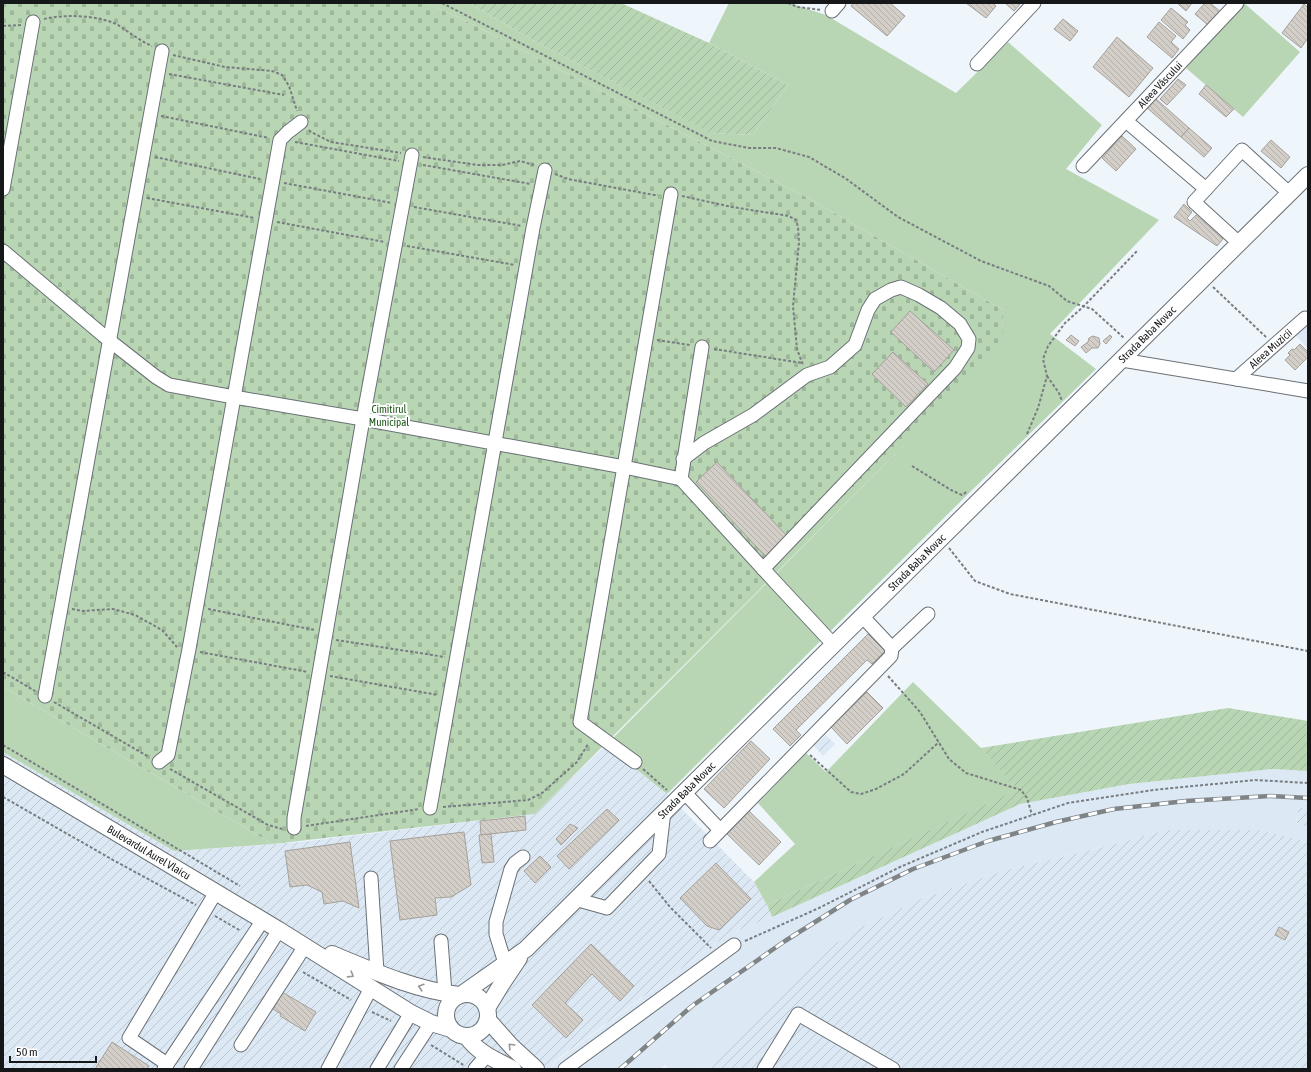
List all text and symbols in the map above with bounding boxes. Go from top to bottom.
street label: Aleea Vâscului [1135,59,1185,110]
street label: Strada Baba Novac [1116,303,1179,365]
street label: Aleea Muzicii [1247,326,1294,371]
park label: Cimitirul Municipal [369,403,409,428]
street label: Strada Baba Novac [886,531,948,593]
street label: Strada Baba Novac [656,759,718,821]
street label: Bulevardul Aurel Vlaicu [105,823,193,882]
one-way arrow [347,971,354,978]
one-way arrow [418,983,425,992]
scale bar [10,1038,96,1064]
one-way arrow [508,1043,516,1051]
text: 50 m [16,1045,38,1059]

